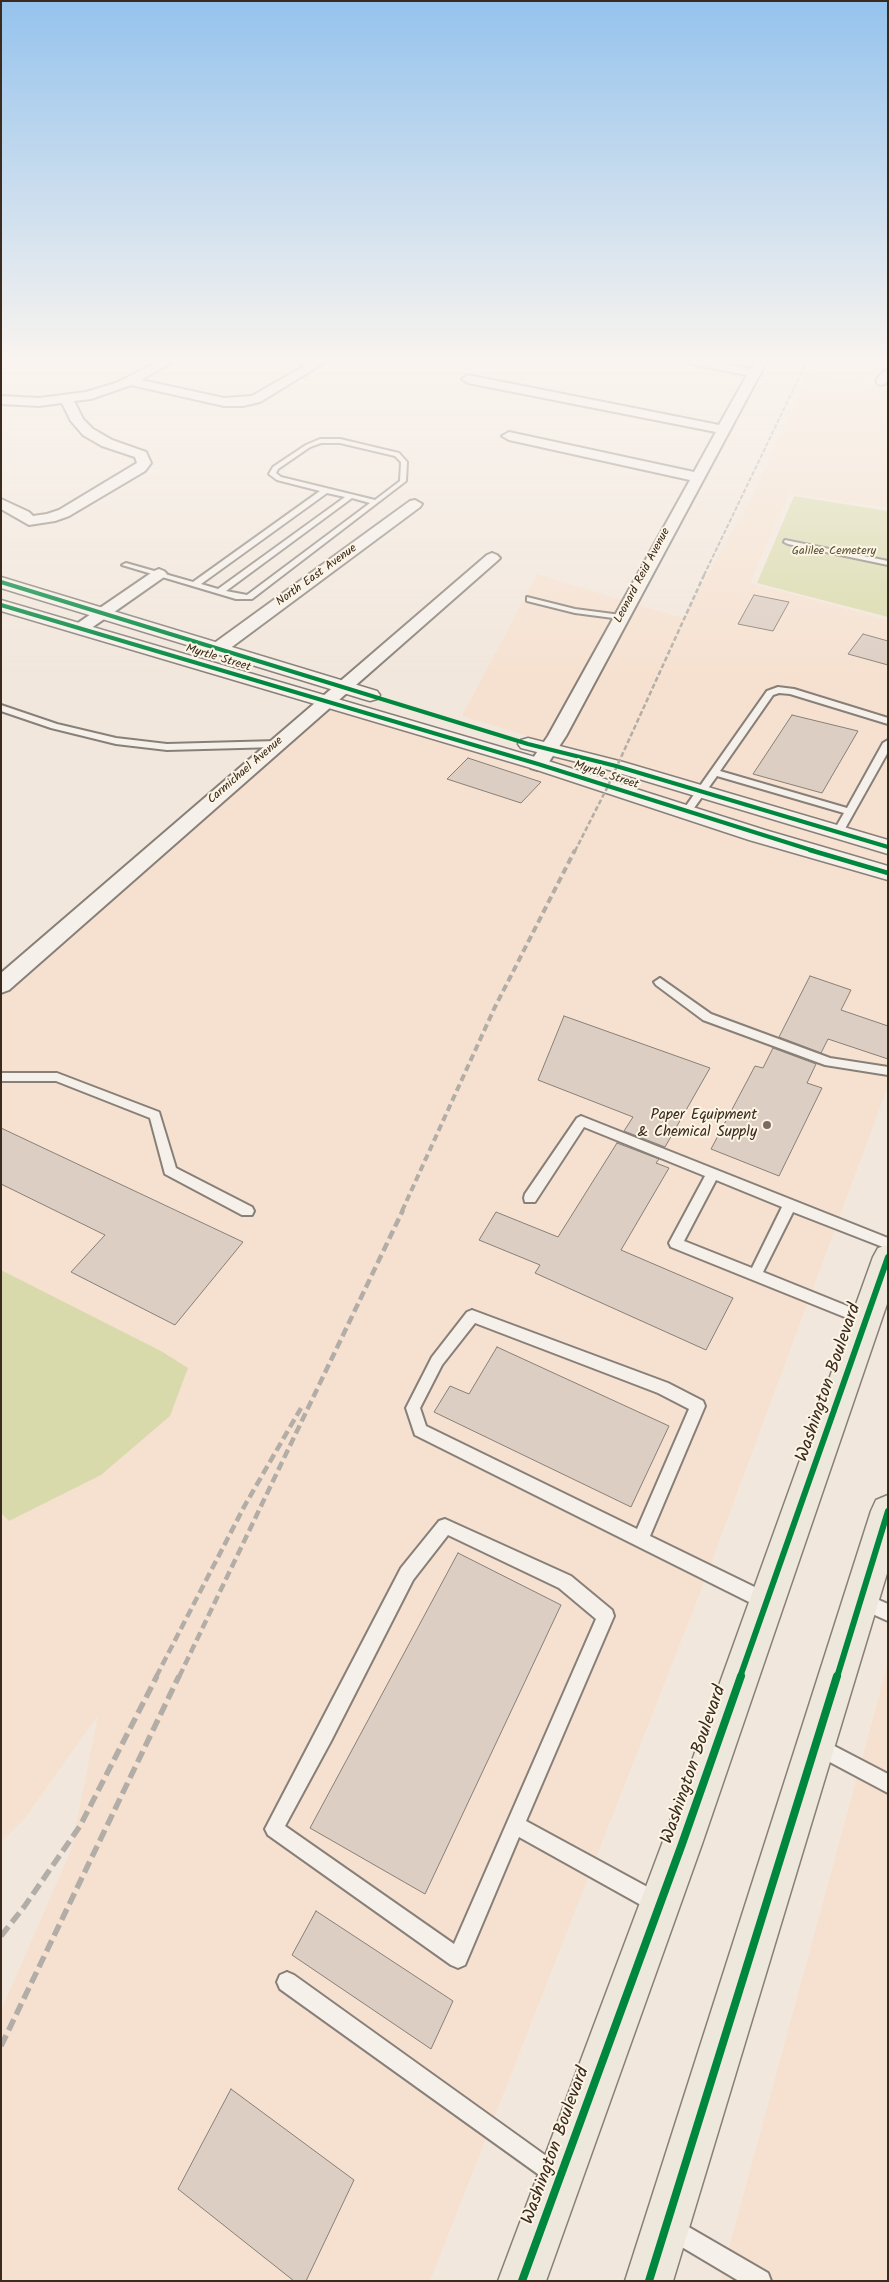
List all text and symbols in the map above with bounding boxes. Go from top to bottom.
street label: Leonard Reid Avenue [612,526,674,626]
street label: North East Avenue [274,542,360,610]
park label: Galilee Cemetery [792,545,876,559]
street label: Myrtle Street [184,642,252,676]
street label: Carmichael Avenue [205,734,287,808]
street label: Myrtle Street [572,759,640,793]
place label: Paper Equipment & Chemical Supply [638,1107,757,1142]
marker: Paper Equipment & Chemical Supply [761,1119,773,1131]
street label: Washington Boulevard [793,1301,867,1465]
street label: Washington Boulevard [658,1683,732,1847]
street label: Washington Boulevard [518,2064,596,2228]

